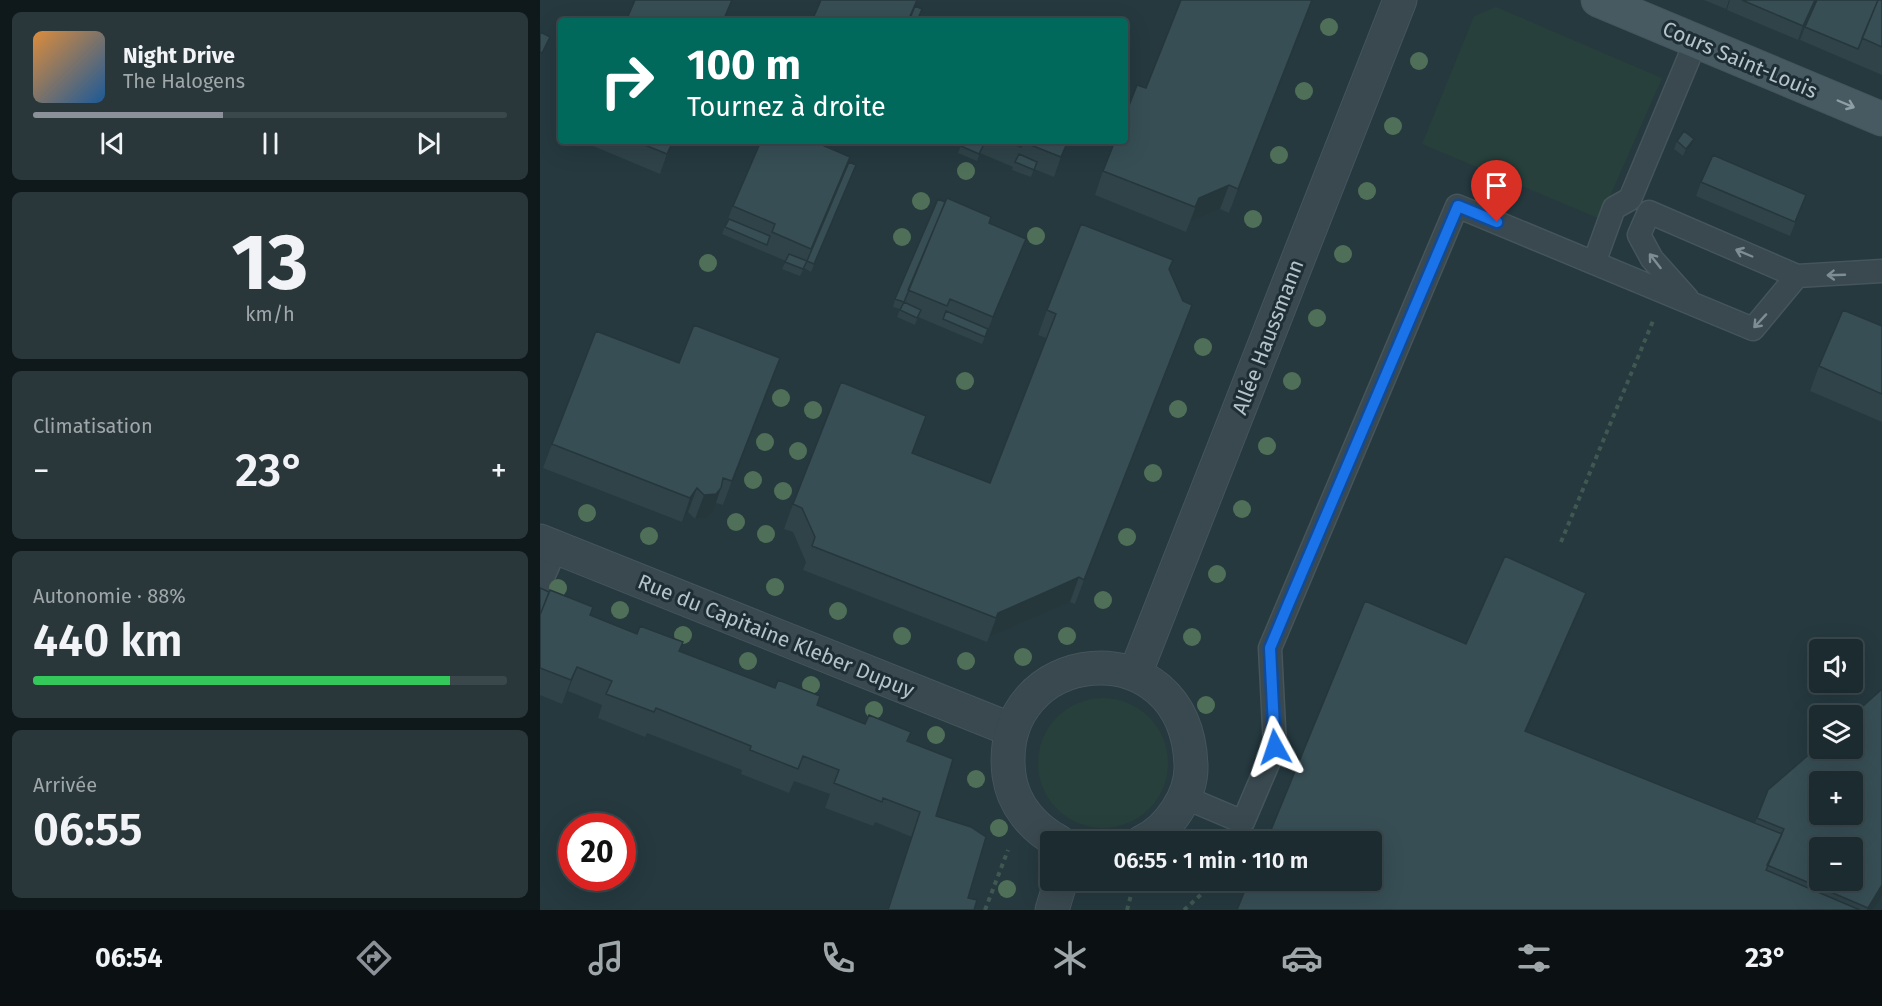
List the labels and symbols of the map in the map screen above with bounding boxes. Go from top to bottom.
street label: Cours Saint-Louis [1659,16,1821,104]
one-way arrow [1836,99,1855,110]
pin [1471,160,1522,222]
one-way arrow [1735,247,1753,258]
one-way arrow [1649,254,1662,270]
street label: Allée Haussmann [1226,256,1310,418]
one-way arrow [1827,269,1847,280]
one-way arrow [1753,313,1767,328]
street label: Rue du Capitaine Kleber Dupuy [634,569,919,704]
position arrow [1243,715,1307,779]
speed limit sign: 20 [558,813,636,891]

